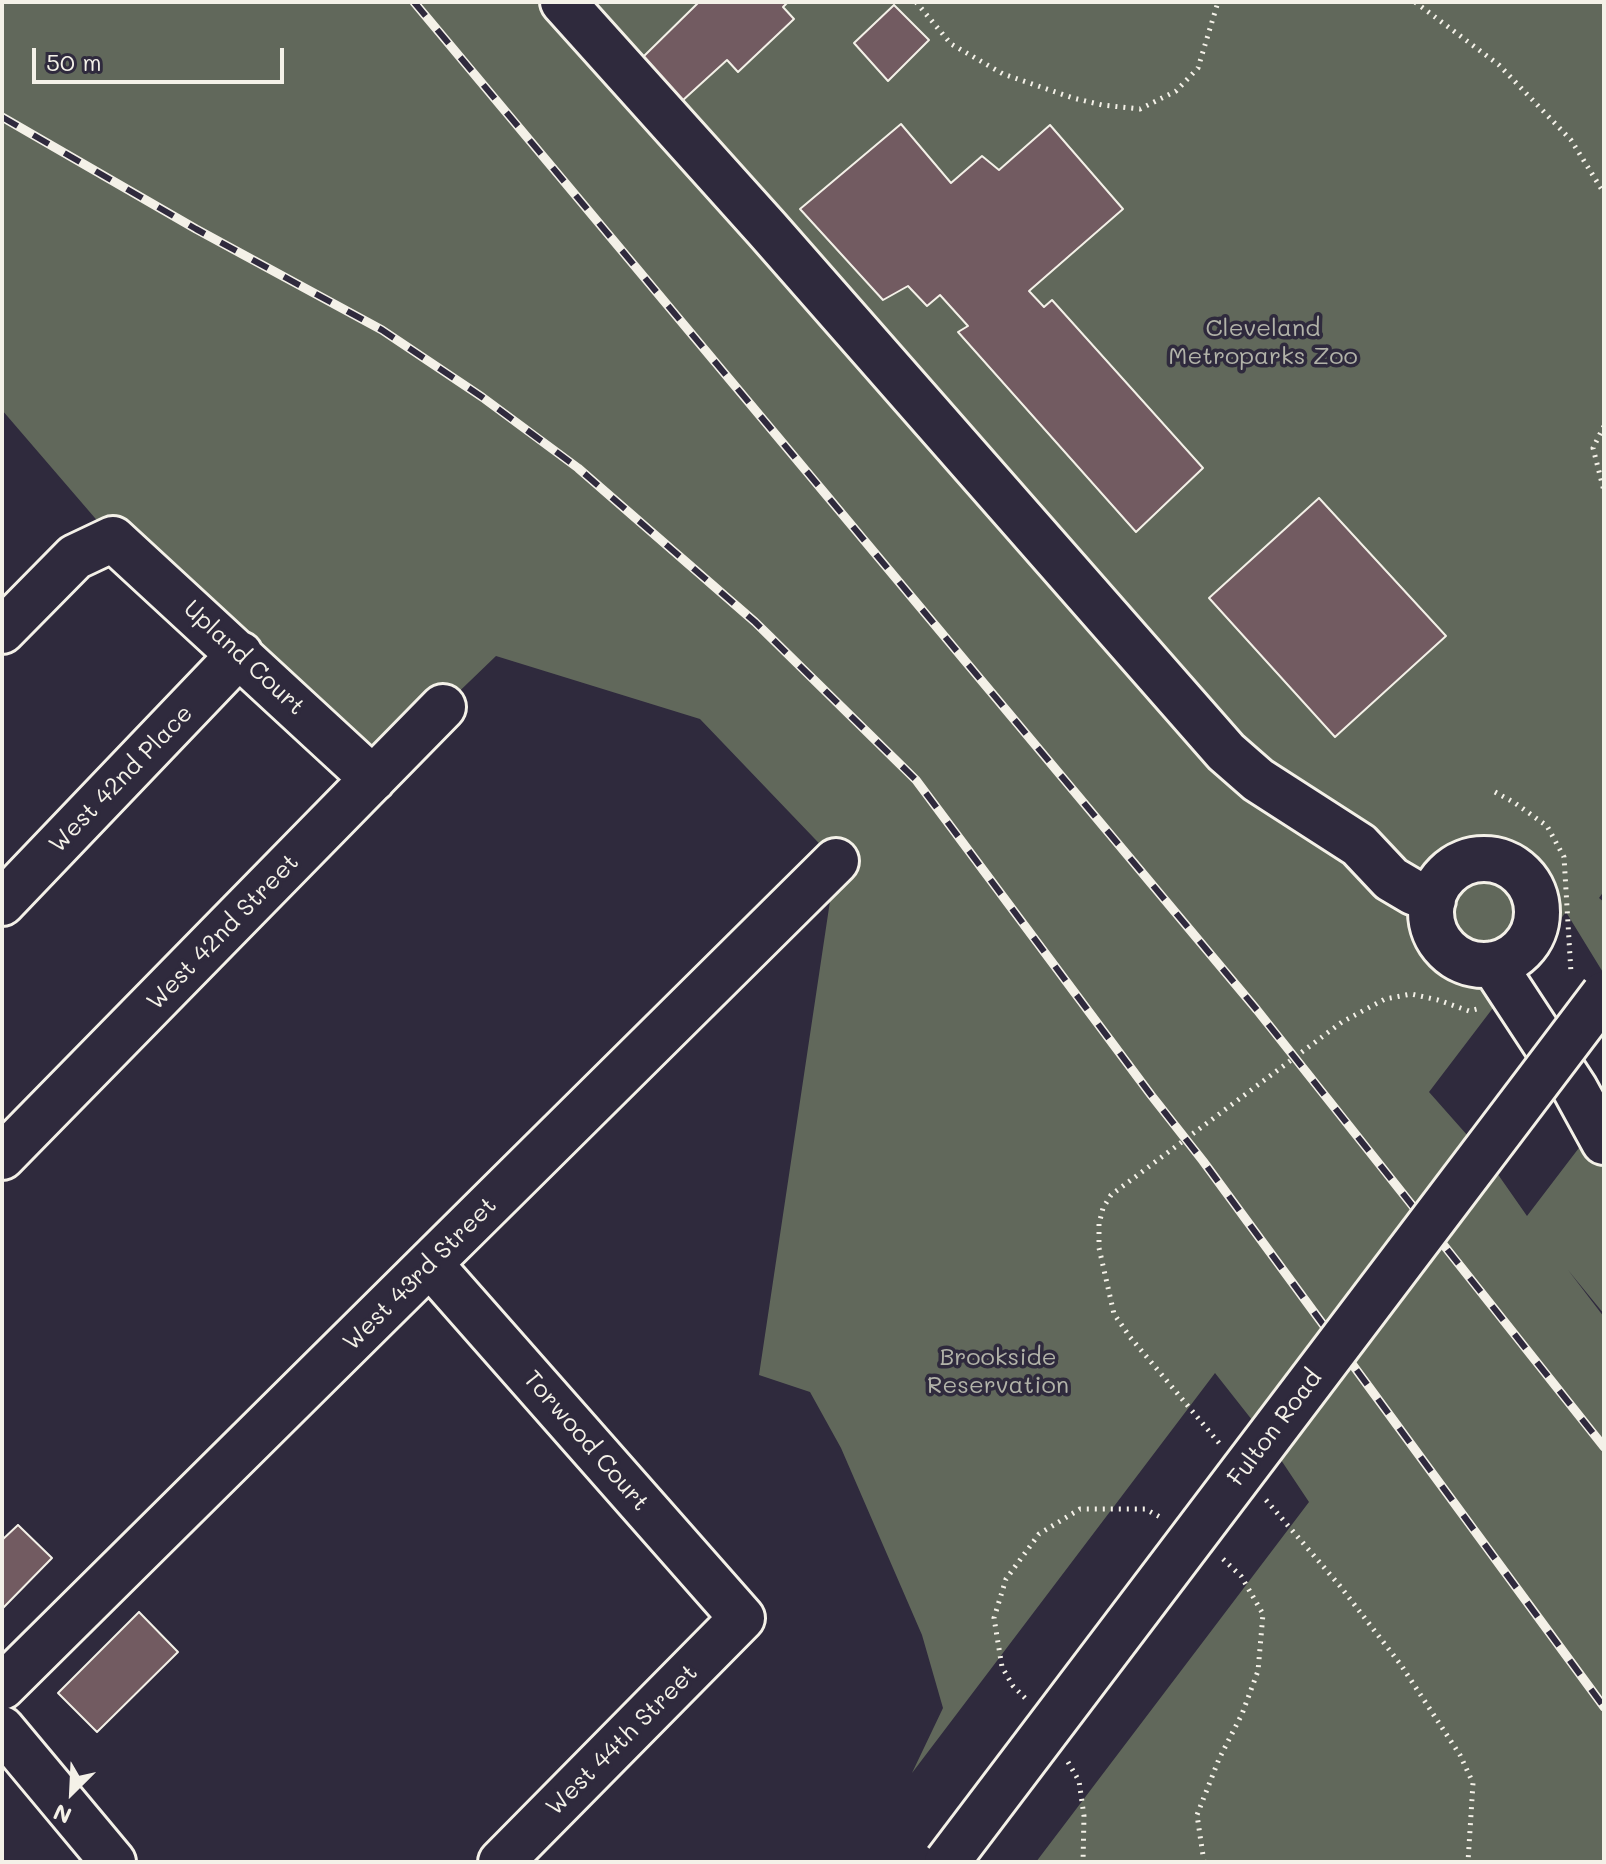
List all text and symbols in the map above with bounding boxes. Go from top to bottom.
scale bar [36,32,288,82]
text: 50 m [46,46,102,77]
park label: Cleveland Metroparks Zoo [1168,315,1358,371]
street label: Upland Court [177,595,311,721]
street label: West 42nd Place [43,699,199,859]
street label: West 42nd Street [141,848,305,1016]
street label: West 43rd Street [337,1191,503,1357]
park label: Brookside Reservation [927,1344,1069,1400]
street label: Fulton Road [1222,1364,1328,1492]
street label: Torwood Court [517,1365,655,1517]
street label: West 44th Street [540,1658,704,1822]
north arrow [32,1752,112,1832]
text: N [49,1798,76,1831]

